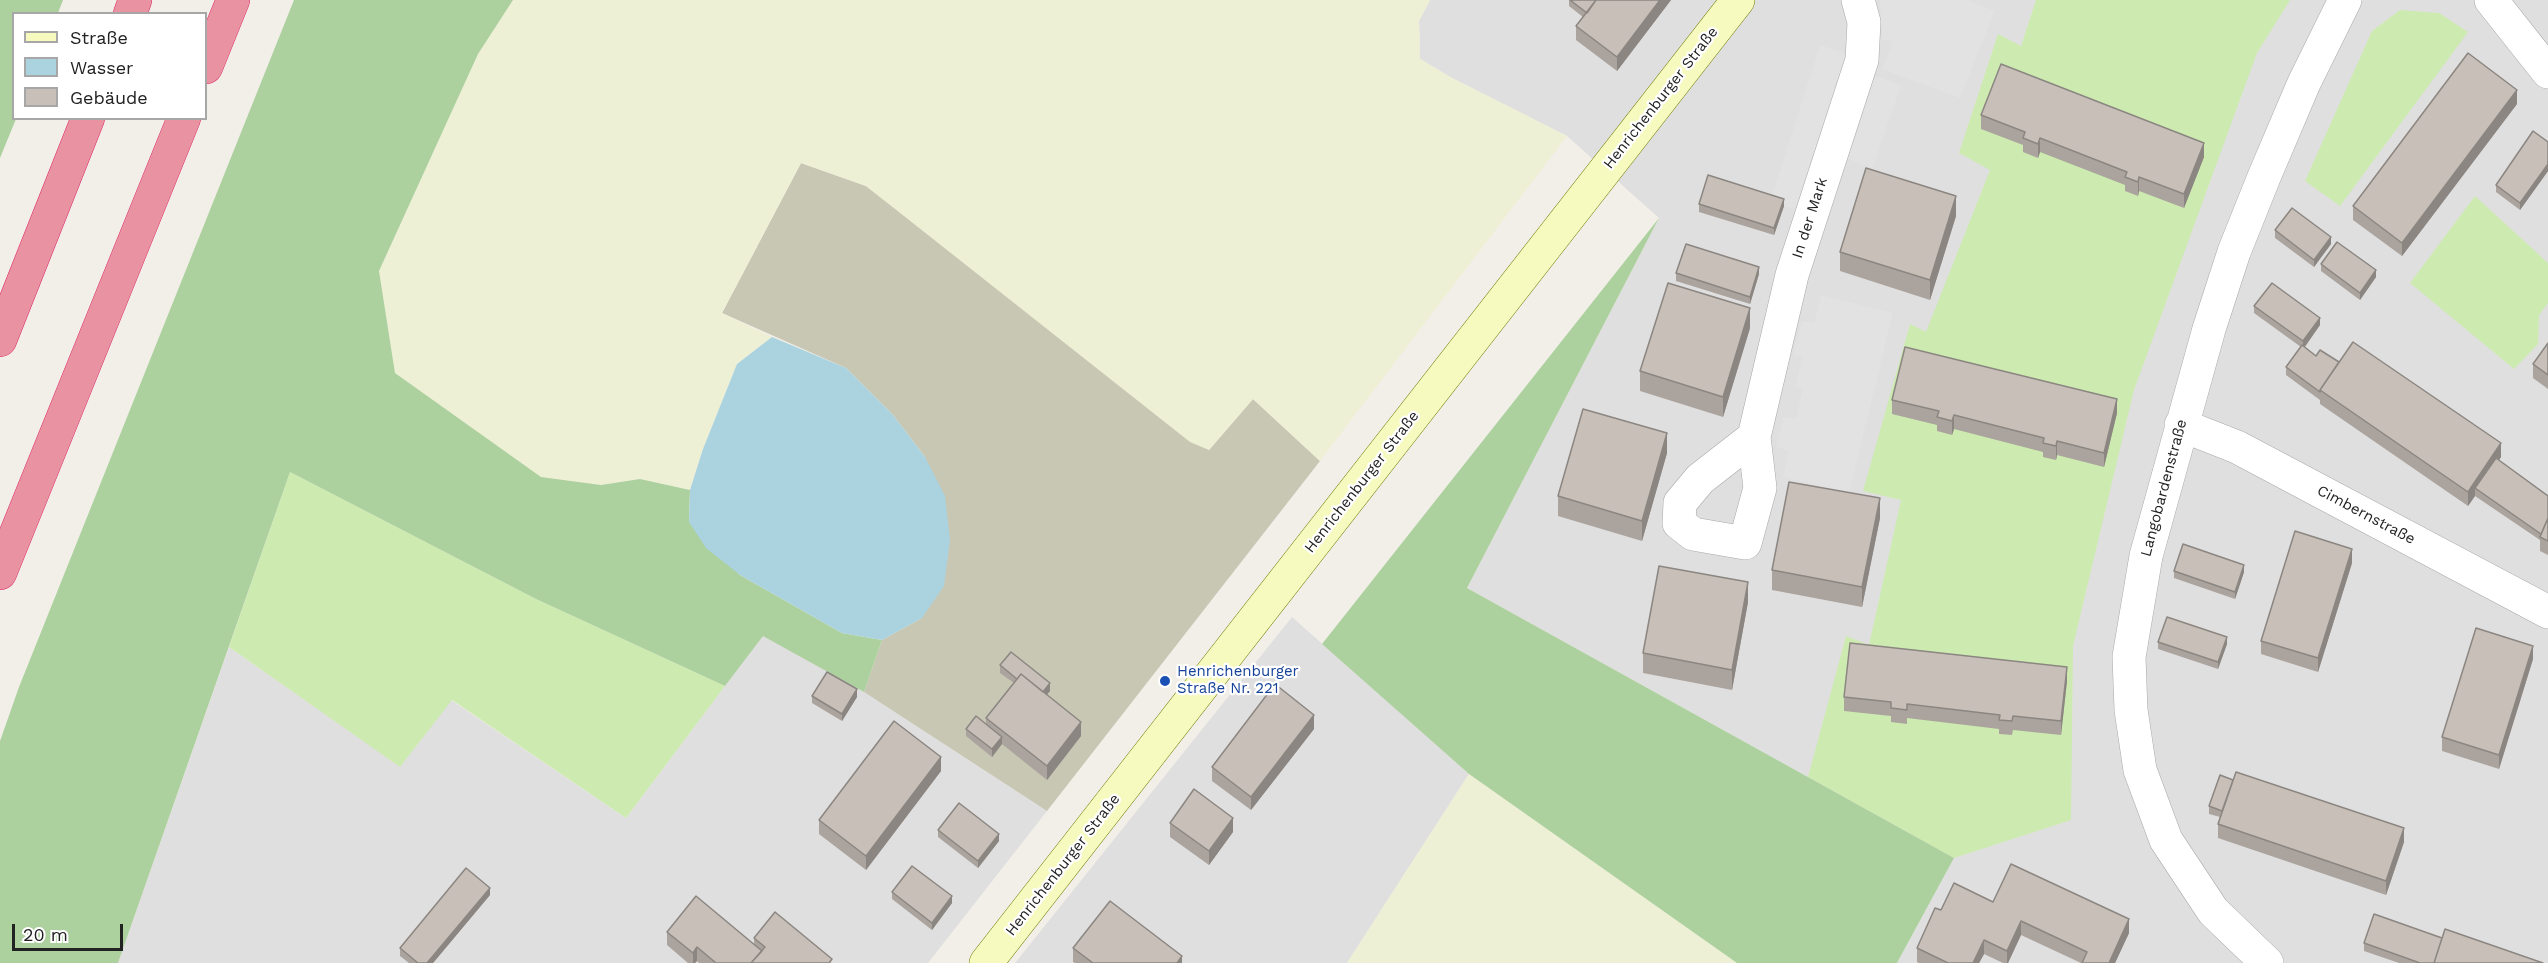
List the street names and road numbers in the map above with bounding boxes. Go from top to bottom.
street label: Henrichenburger Straße [1600,23,1722,173]
street label: In der Mark [1788,175,1832,261]
street label: Henrichenburger Straße [1301,407,1423,557]
street label: Langobardenstraße [2137,417,2191,559]
street label: Cimbernstraße [2314,482,2418,548]
street label: Henrichenburger Straße [1002,790,1124,940]

